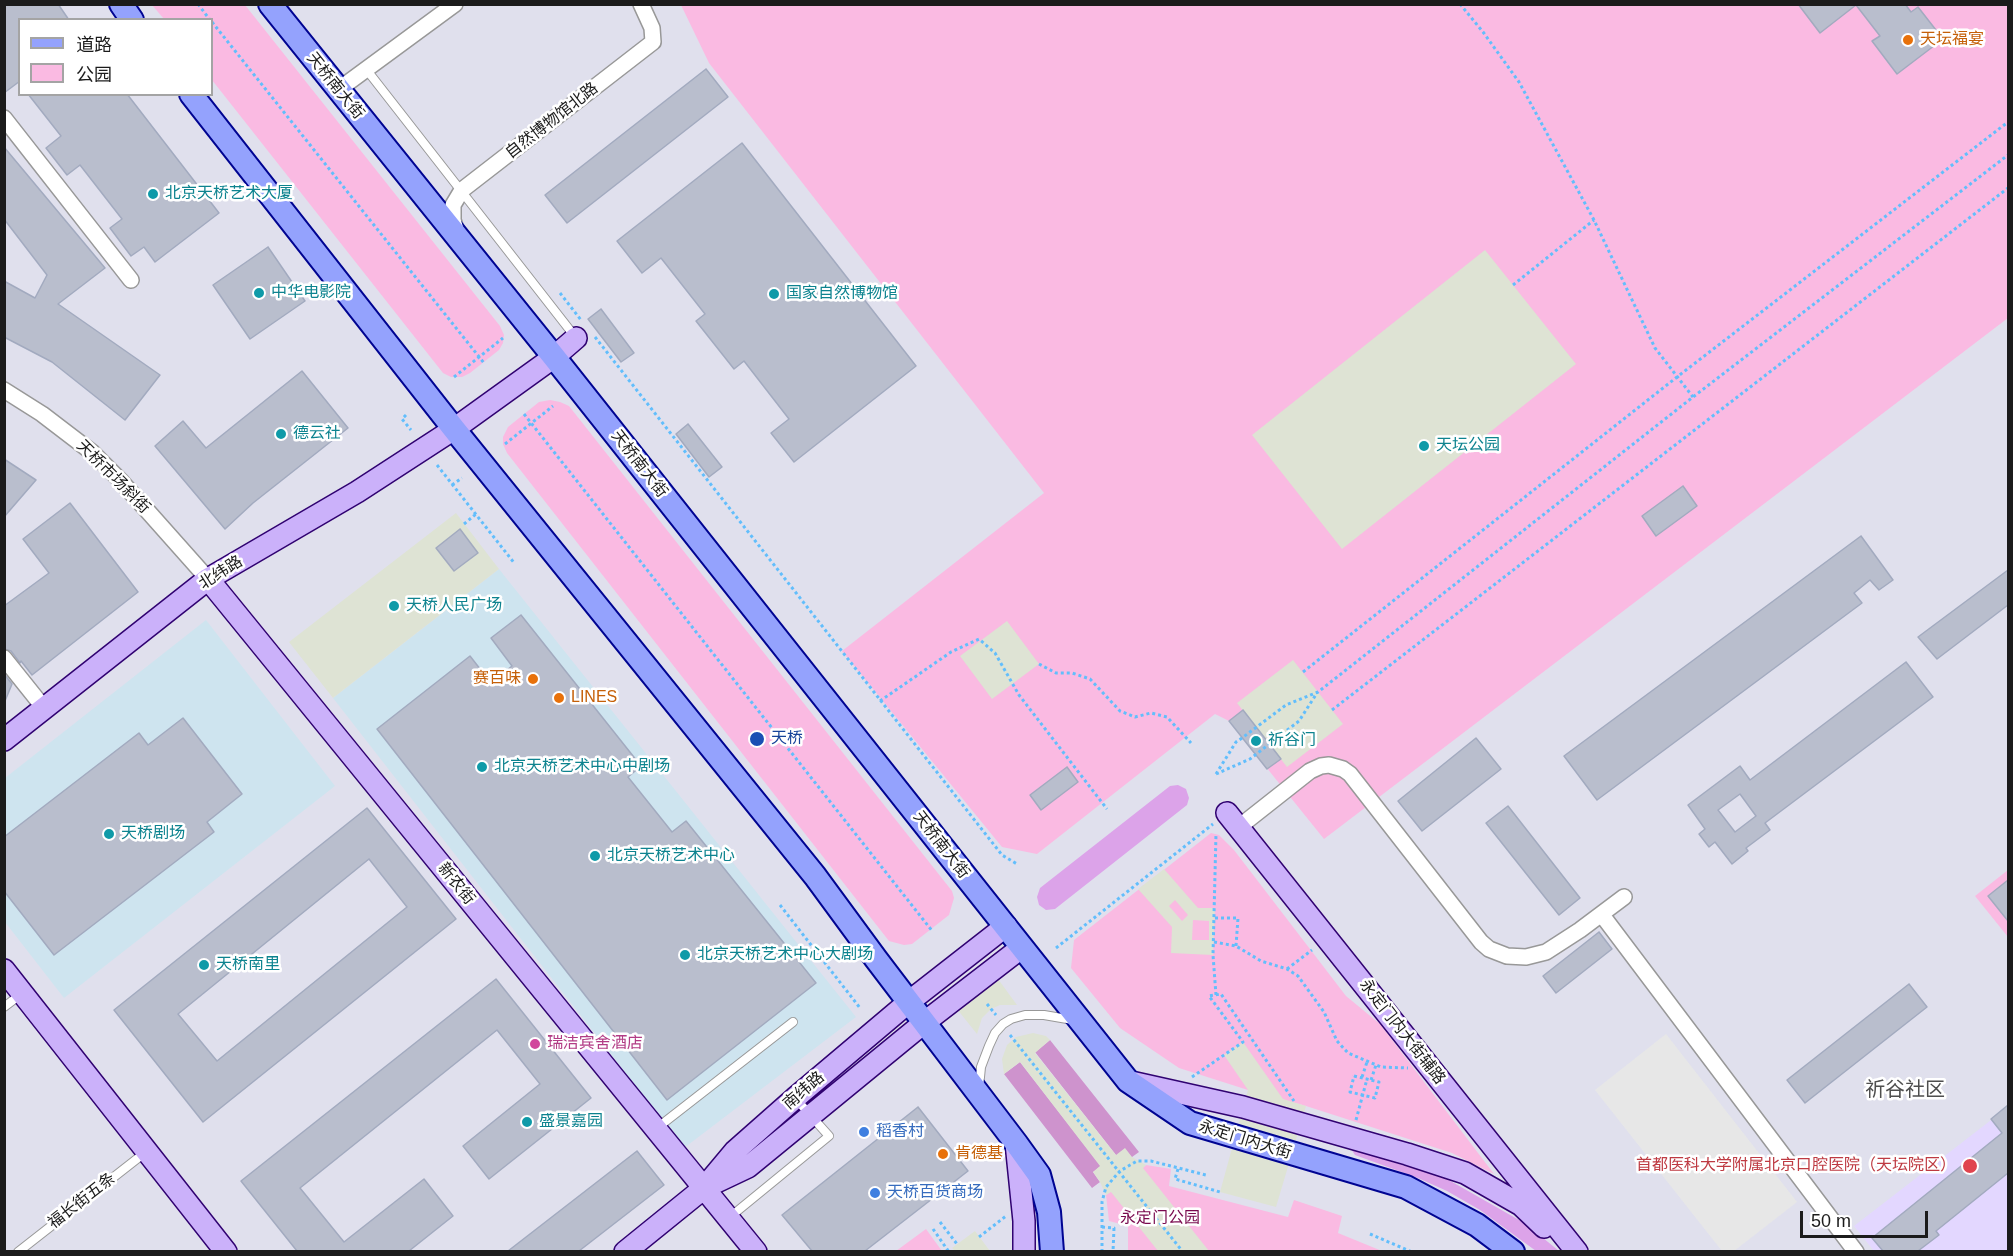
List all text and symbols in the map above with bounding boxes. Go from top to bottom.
legend [18,18,213,96]
place label: 天坛福宴 [1920,30,1984,50]
marker: 天坛福宴 [1901,33,1915,47]
text: 道路 [76,35,112,55]
street label: 天桥南大街 [302,49,368,123]
text: 公园 [76,65,112,85]
street label: 自然博物馆北路 [502,79,602,163]
place label: 北京天桥艺术大厦 [165,184,293,204]
marker: 北京天桥艺术大厦 [146,187,160,201]
place label: 中华电影院 [271,283,351,303]
place label: 国家自然博物馆 [786,284,898,304]
marker: 中华电影院 [252,286,266,300]
marker: 国家自然博物馆 [767,287,781,301]
place label: 德云社 [293,424,341,444]
marker: 德云社 [274,427,288,441]
street label: 天桥南大街 [607,427,671,501]
street label: 天桥市场斜街 [72,436,154,518]
place label: 天坛公园 [1436,436,1500,456]
marker: 天坛公园 [1417,439,1431,453]
street label: 北纬路 [196,552,246,594]
place label: 天桥人民广场 [406,596,502,616]
marker: 天桥人民广场 [387,599,401,613]
place label: 赛百味 [473,669,521,689]
marker: 赛百味 [526,672,540,686]
place label: LINES [571,688,617,708]
marker: LINES [552,691,566,705]
place label: 天桥 [771,729,803,749]
marker: 天桥 [748,730,766,748]
place label: 祈谷门 [1268,731,1316,751]
marker: 祈谷门 [1249,734,1263,748]
place label: 北京天桥艺术中心中剧场 [494,757,670,777]
marker: 北京天桥艺术中心中剧场 [475,760,489,774]
street label: 天桥南大街 [909,808,973,882]
place label: 天桥剧场 [121,824,185,844]
marker: 天桥剧场 [102,827,116,841]
place label: 北京天桥艺术中心 [607,846,735,866]
marker: 北京天桥艺术中心 [588,849,602,863]
street label: 新农街 [433,859,479,909]
place label: 北京天桥艺术中心大剧场 [697,945,873,965]
marker: 北京天桥艺术中心大剧场 [678,948,692,962]
place label: 天桥南里 [216,955,280,975]
marker: 天桥南里 [197,958,211,972]
street label: 永定门内大街辅路 [1355,976,1449,1088]
place label: 瑞洁宾舍酒店 [547,1034,643,1054]
marker: 瑞洁宾舍酒店 [528,1037,542,1051]
street label: 南纬路 [780,1068,828,1114]
district label: 祈谷社区 [1865,1078,1945,1102]
place label: 盛景嘉园 [539,1112,603,1132]
marker: 盛景嘉园 [520,1115,534,1129]
street label: 永定门内大街 [1196,1117,1294,1163]
place label: 稻香村 [876,1122,924,1142]
marker: 稻香村 [857,1125,871,1139]
place label: 肯德基 [955,1144,1003,1164]
marker: 肯德基 [936,1147,950,1161]
place label: 首都医科大学附属北京口腔医院（天坛院区） [1636,1156,1956,1176]
marker: 首都医科大学附属北京口腔医院（天坛院区） [1961,1157,1979,1175]
street label: 福长街五条 [45,1169,119,1233]
place label: 天桥百货商场 [887,1183,983,1203]
marker: 天桥百货商场 [868,1186,882,1200]
scale bar [1803,1199,1930,1237]
park label: 永定门公园 [1120,1209,1200,1229]
text: 50 m [1811,1211,1851,1231]

